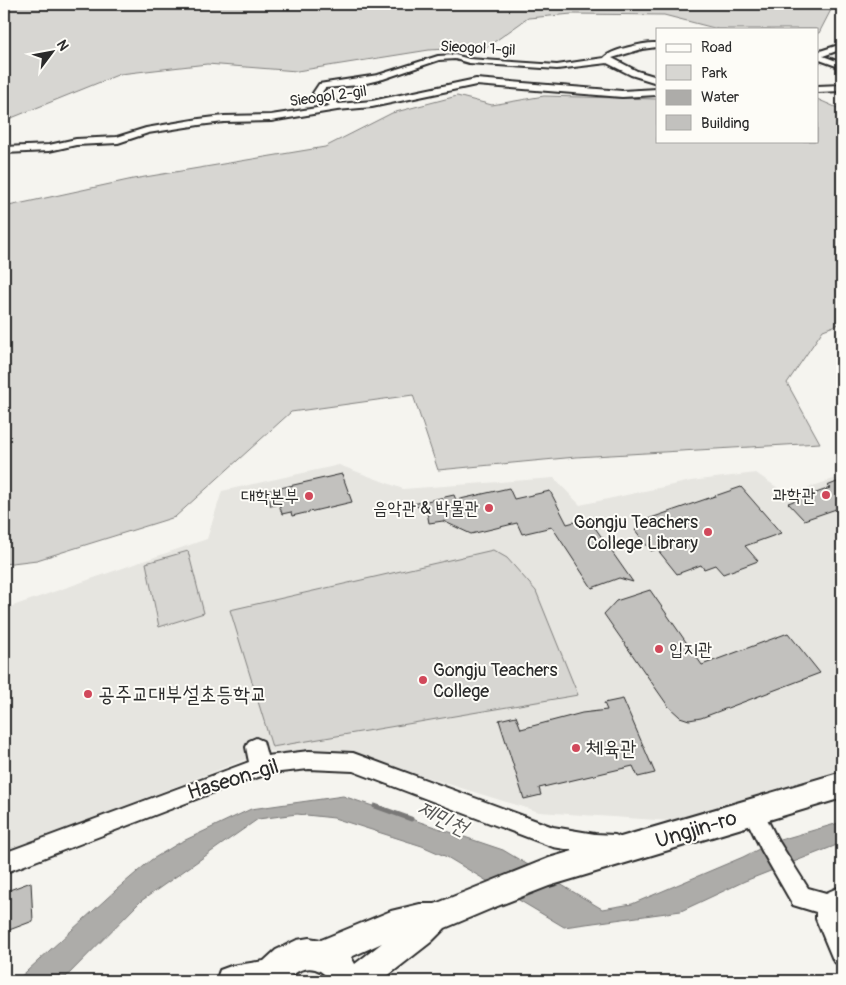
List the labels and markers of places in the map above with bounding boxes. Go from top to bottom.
place label: 과학관 [773,484,816,507]
place label: 대학본부 [241,485,299,508]
marker: 과학관 [820,489,832,501]
marker: 대학본부 [303,490,315,502]
place label: 음악관 & 박물관 [373,497,479,520]
marker: 음악관 & 박물관 [483,502,495,514]
place label: Gongju Teachers College Library [574,511,698,555]
marker: Gongju Teachers College Library [702,526,714,538]
place label: 입지관 [669,638,712,661]
marker: 입지관 [653,643,665,655]
place label: Gongju Teachers College [433,659,558,703]
marker: Gongju Teachers College [417,674,429,686]
place label: 공주교대부설초등학교 [98,681,267,708]
marker: 공주교대부설초등학교 [82,688,94,700]
place label: 체육관 [586,735,637,762]
marker: 체육관 [570,742,582,754]

